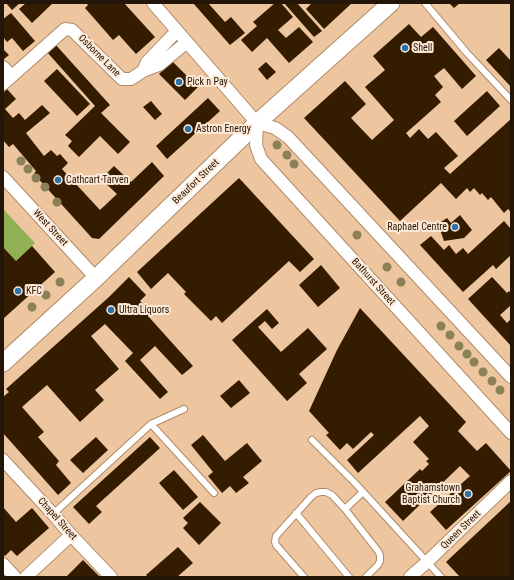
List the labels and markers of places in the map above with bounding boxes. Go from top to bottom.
place label: Shell [413,42,432,54]
marker: Shell [400,43,410,53]
place label: Pick n Pay [187,76,228,88]
marker: Pick n Pay [174,77,184,87]
place label: Astron Energy [196,123,251,135]
marker: Astron Energy [183,124,193,134]
place label: Cathcart Tarven [66,174,129,186]
marker: Cathcart Tarven [53,175,63,185]
place label: Raphael Centre [387,221,447,233]
marker: Raphael Centre [450,222,460,232]
place label: KFC [26,285,42,297]
marker: KFC [13,286,23,296]
place label: Ultra Liquors [119,304,169,316]
marker: Ultra Liquors [106,305,116,315]
place label: Grahamstown Baptist Church [402,482,460,506]
marker: Grahamstown Baptist Church [463,489,473,499]

